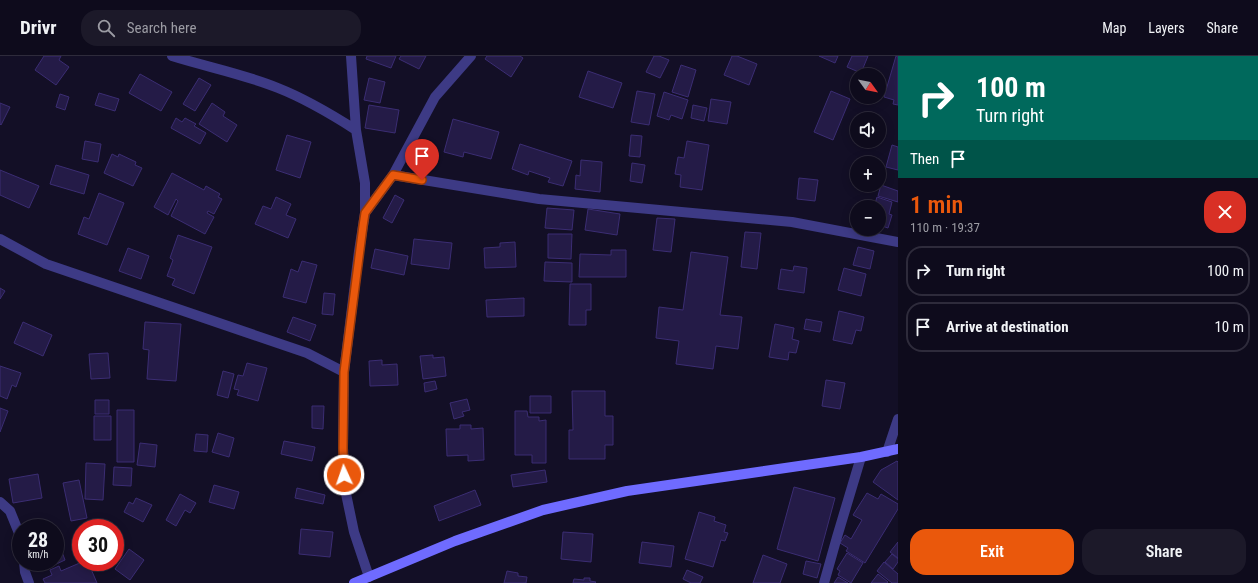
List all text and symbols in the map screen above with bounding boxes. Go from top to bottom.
search box [81,10,361,46]
text: Drivr [20,16,57,39]
icon: search [95,17,117,39]
text: Search here [127,19,196,37]
text: Map [1102,20,1126,36]
text: Layers [1148,20,1185,36]
text: Share [1207,20,1238,36]
north arrow [850,68,886,104]
map controls [850,68,886,236]
text: 100 m [976,71,1046,104]
icon: right [910,72,962,124]
text: Turn right [976,105,1044,126]
button: sound [850,112,886,148]
pin [405,139,439,180]
icon: arrive [411,145,433,167]
icon: arrive [947,148,969,170]
text: Then [910,150,939,168]
button: + [850,156,886,192]
text: 1 min [910,191,963,219]
button: close [1204,191,1246,233]
button: − [850,200,886,236]
text: 110 m · 19:37 [910,220,980,235]
icon: right [912,260,934,282]
text: Turn right [946,262,1005,280]
text: 100 m [1207,262,1244,280]
icon: arrive [912,316,934,338]
text: Arrive at destination [946,318,1069,336]
text: 10 m [1214,318,1244,336]
position arrow [323,454,365,496]
speed limit sign: 30 [72,519,124,571]
text: 28 [28,528,48,552]
button: Exit [910,529,1074,575]
button: Share [1082,529,1246,575]
text: km/h [28,549,48,560]

